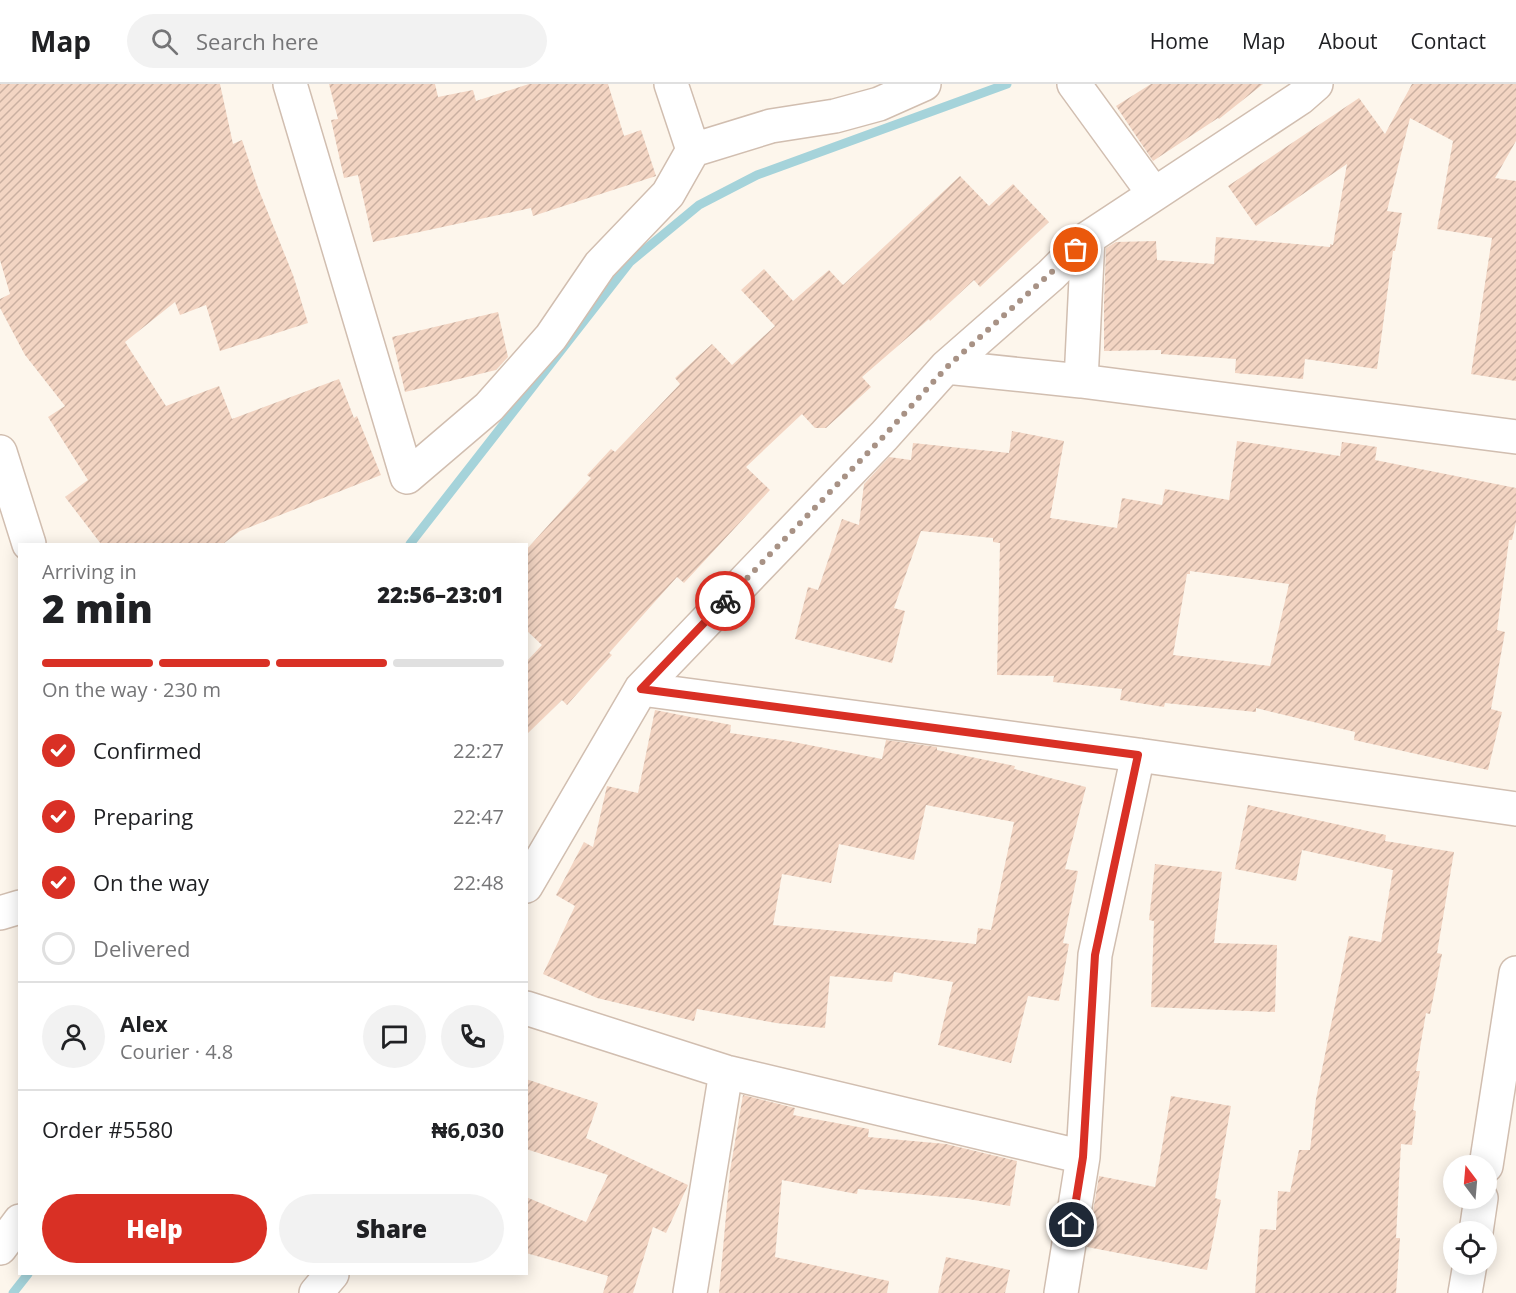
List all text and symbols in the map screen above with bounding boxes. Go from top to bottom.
search box [127,14,547,68]
text: Map [30,22,91,60]
icon: search [148,25,181,58]
text: Search here [196,26,319,56]
text: Home [1150,27,1209,55]
text: Map [1242,27,1285,55]
text: About [1318,27,1378,55]
text: Contact [1411,27,1486,55]
pin [1050,224,1101,275]
icon: bag [1059,233,1092,266]
text: Arriving in [42,558,137,585]
courier [695,571,755,631]
text: 22:56–23:01 [377,579,504,609]
text: 2 min [42,581,153,634]
icon: bike [709,585,742,618]
text: On the way · 230 m [42,676,221,703]
icon: check [42,734,75,767]
text: Confirmed [93,735,202,765]
text: 22:27 [453,737,504,764]
icon: check [42,800,75,833]
text: Preparing [93,801,193,831]
text: 22:47 [453,803,504,830]
icon: check [42,866,75,899]
text: On the way [93,867,209,897]
text: 22:48 [453,869,504,896]
text: Delivered [93,933,191,963]
button: person [42,1005,105,1068]
button: chat [363,1005,426,1068]
button: phone [441,1005,504,1068]
text: Alex [120,1008,168,1038]
text: Courier · 4.8 [120,1038,233,1065]
text: Order #5580 [42,1114,173,1144]
text: ₦6,030 [432,1114,504,1144]
north arrow [1443,1155,1497,1209]
map controls [1443,1155,1497,1275]
button: Help [42,1194,267,1263]
button: Share [279,1194,504,1263]
pin [1046,1199,1097,1250]
icon: home [1055,1208,1088,1241]
button: locate [1443,1221,1497,1275]

